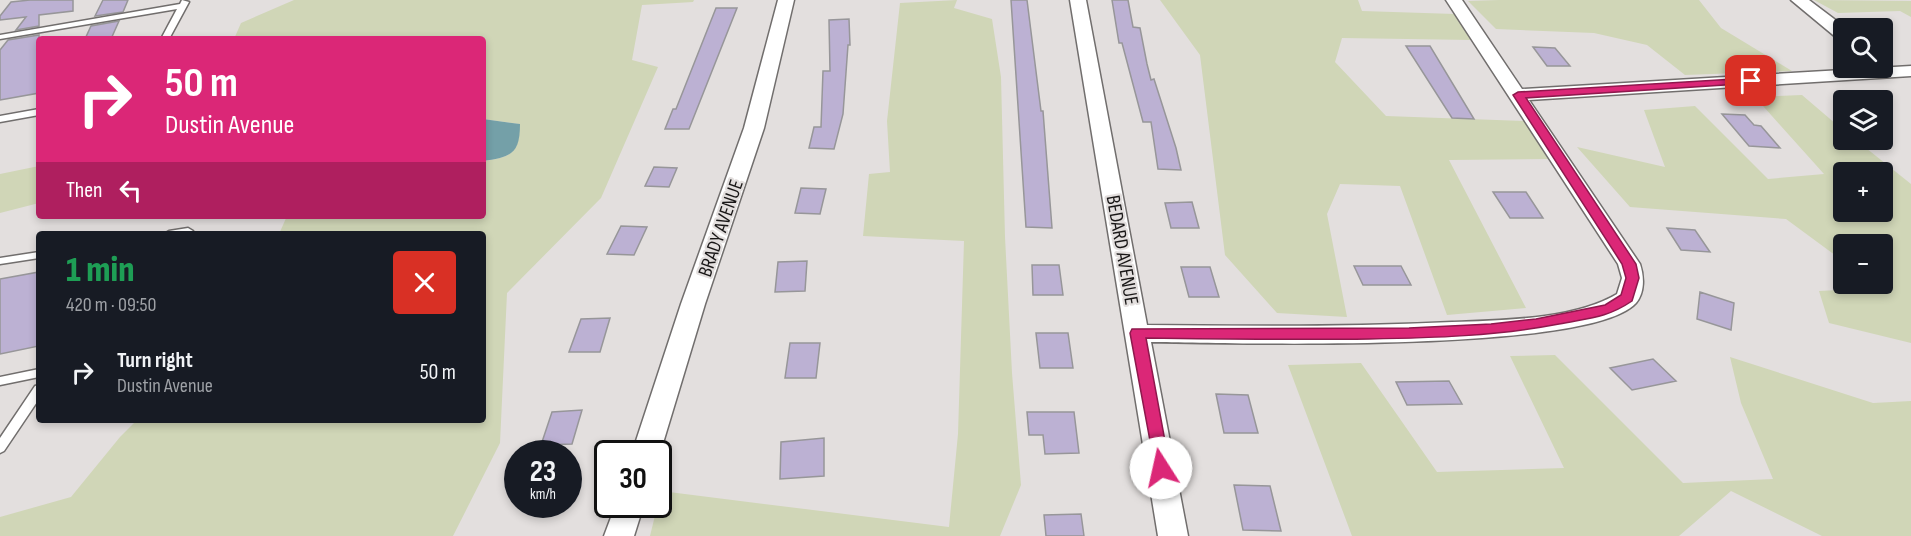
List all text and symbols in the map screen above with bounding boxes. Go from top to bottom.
map controls [1833,18,1893,294]
button: search [1833,18,1893,78]
pin [1725,55,1776,106]
text: 50 m [165,58,238,109]
icon: right [66,60,144,138]
icon: arrive [1734,64,1767,97]
button: layers [1833,90,1893,150]
text: Dustin Avenue [165,109,294,141]
button: + [1833,162,1893,222]
icon: left [114,174,147,207]
text: Then [66,177,102,204]
street label: BRADY AVENUE [693,177,749,280]
street label: BEDARD AVENUE [1101,193,1143,307]
button: − [1833,234,1893,294]
text: 1 min [66,249,134,292]
button: close [393,251,456,314]
text: 420 m · 09:50 [66,293,156,317]
text: Turn right [117,347,193,374]
icon: right [66,356,99,389]
text: 50 m [420,359,456,386]
text: Dustin Avenue [117,374,213,398]
position arrow [1129,436,1193,500]
speed limit sign: 30 [594,440,672,518]
text: 23 [530,454,556,490]
text: km/h [530,485,556,504]

